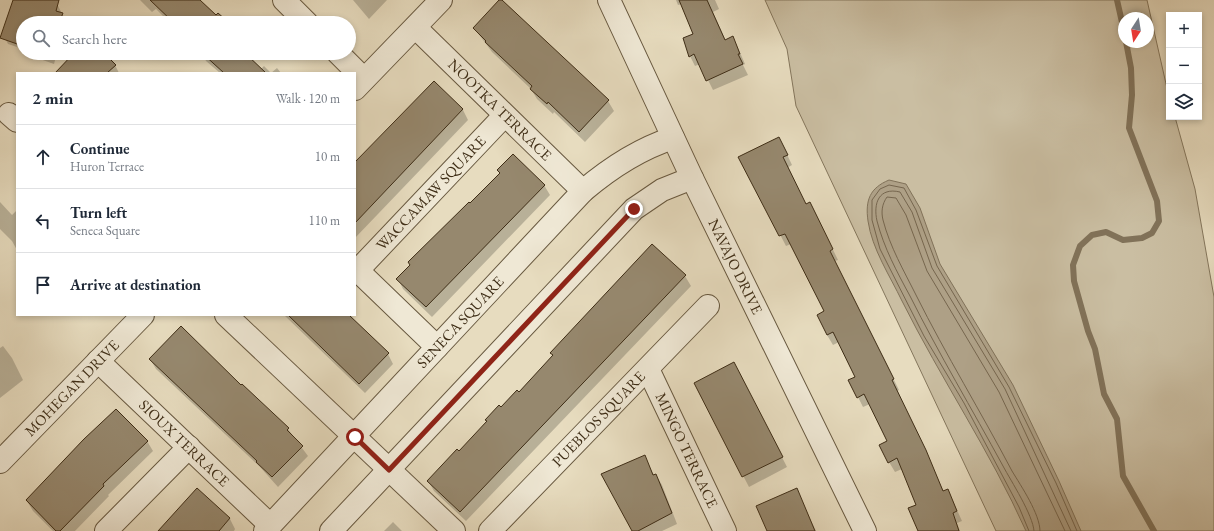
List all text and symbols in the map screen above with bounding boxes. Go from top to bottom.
north arrow [1118,12,1154,48]
map controls [1166,12,1202,120]
button: + [1166,12,1202,48]
search box [16,16,356,60]
icon: search [30,27,52,49]
text: Search here [62,29,127,48]
button: − [1166,48,1202,84]
street label: NOOTKA TERRACE [444,54,556,165]
button: layers [1166,84,1202,120]
text: 2 min [32,87,73,109]
text: Walk · 120 m [276,90,340,107]
street label: WACCAMAW SQUARE [372,131,490,254]
text: Continue [70,139,130,158]
icon: ahead [32,146,54,168]
text: 10 m [315,148,340,165]
text: Huron Terrace [70,158,144,175]
route end [625,200,643,218]
text: Turn left [70,203,127,222]
icon: left [32,210,54,232]
text: 110 m [309,212,340,229]
street label: NAVAJO DRIVE [704,215,767,318]
text: Seneca Square [70,222,140,239]
street label: SENECA SQUARE [412,271,508,372]
icon: arrive [32,274,54,296]
text: Arrive at destination [70,275,201,294]
street label: MOHEGAN DRIVE [20,335,123,440]
street label: PUEBLOS SQUARE [548,366,649,470]
street label: MINGO TERRACE [652,389,723,511]
street label: SIOUX TERRACE [135,395,234,491]
route start [346,428,364,446]

